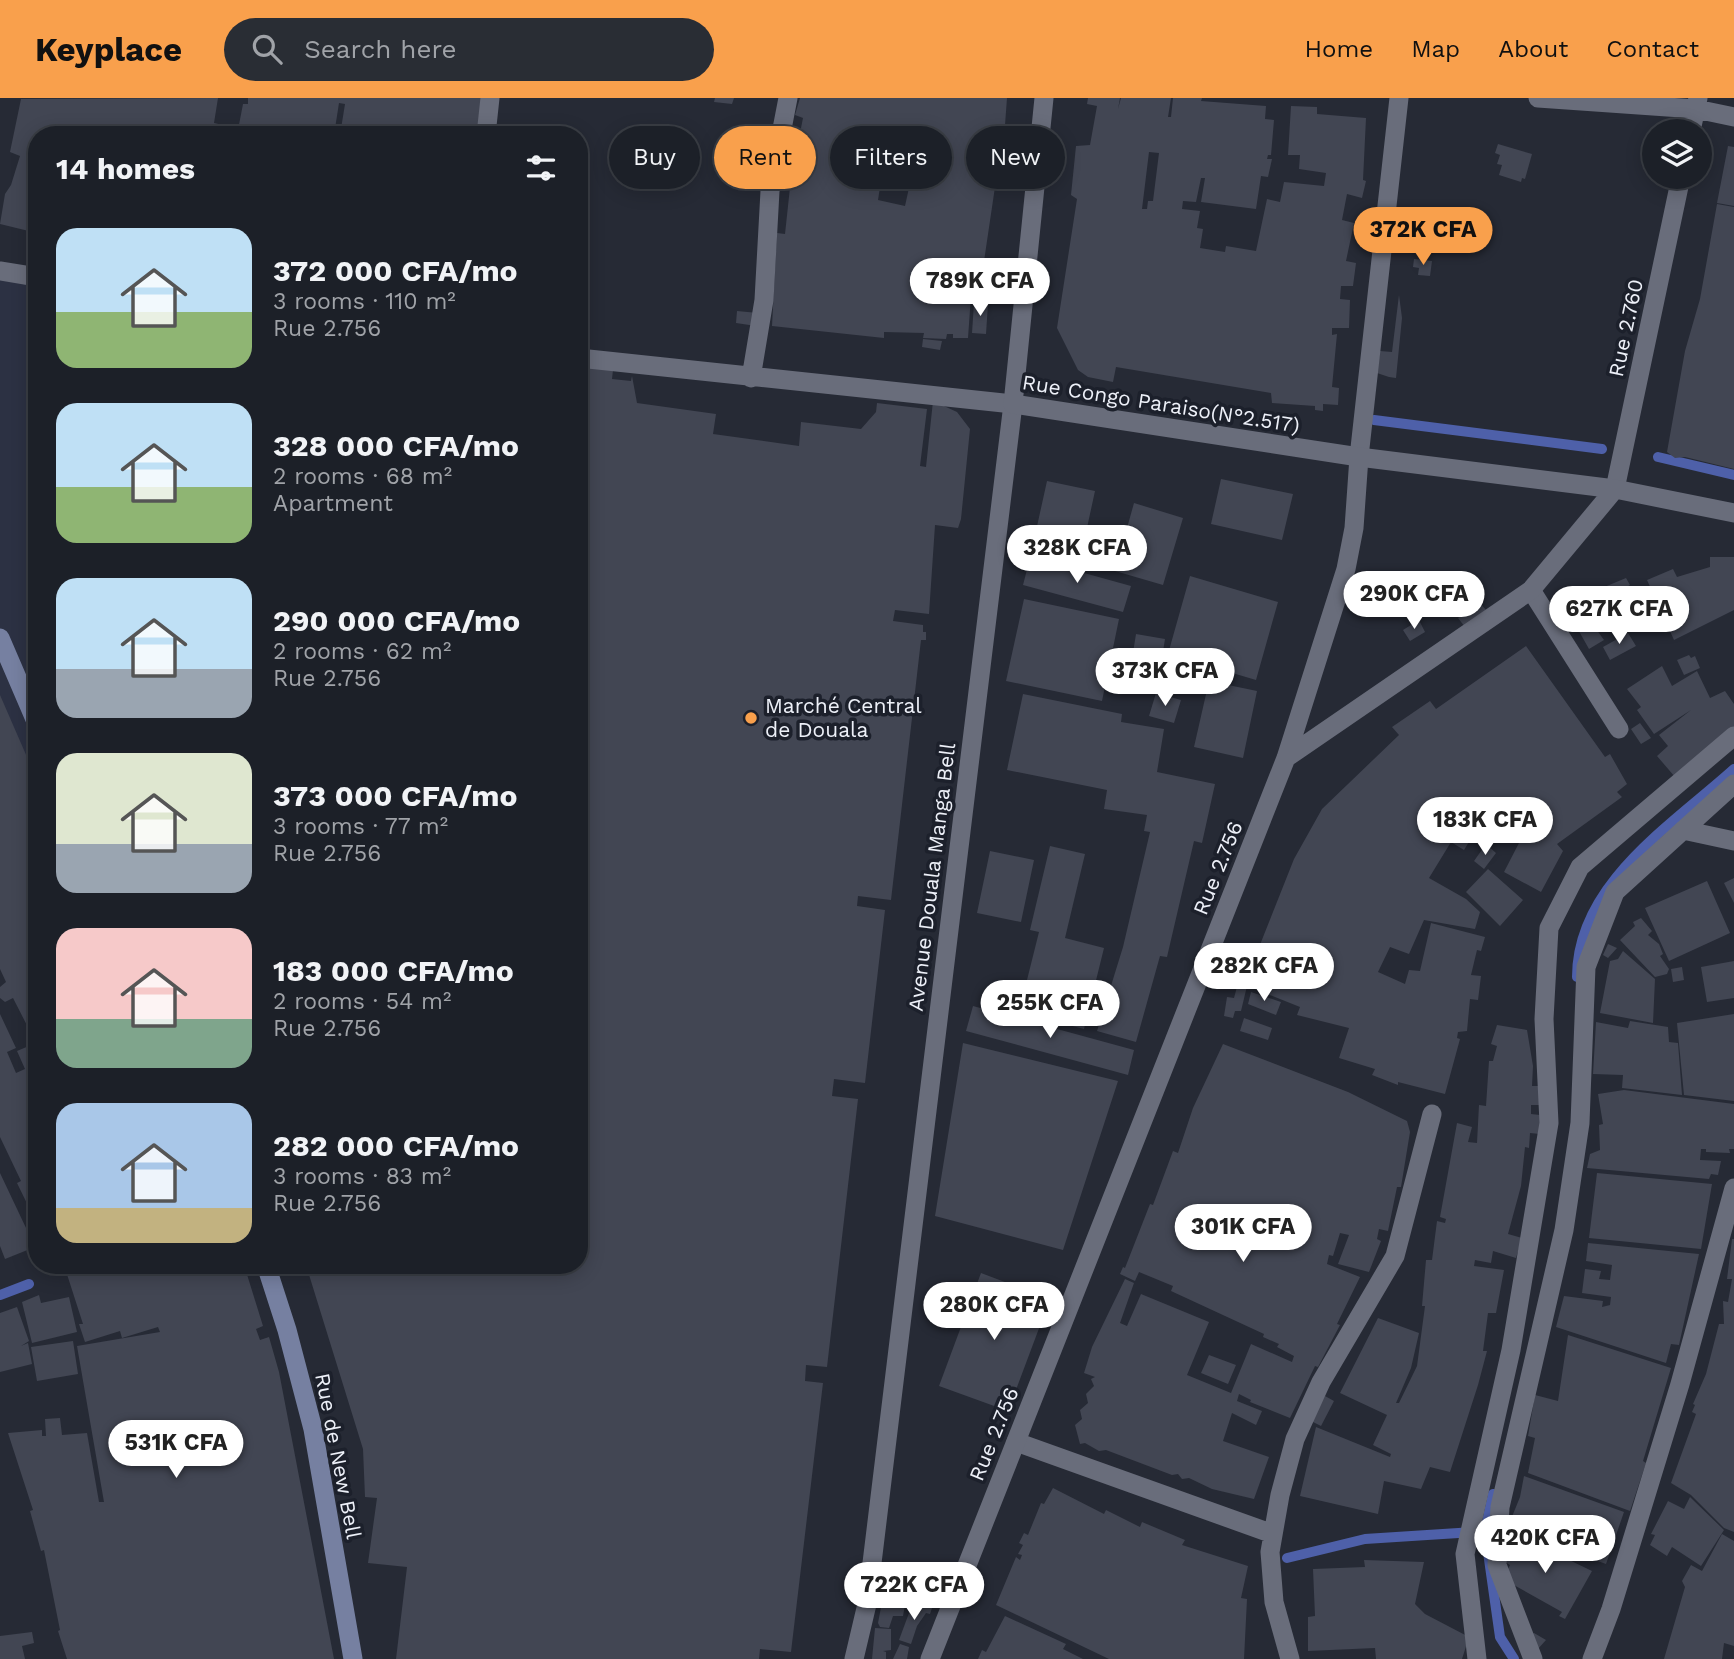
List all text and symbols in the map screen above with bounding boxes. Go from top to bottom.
search box [224,18,714,81]
text: Keyplace [35,30,182,69]
icon: search [248,30,286,68]
text: Search here [304,34,457,64]
text: Home [1305,35,1373,63]
text: Map [1411,35,1460,63]
text: About [1498,35,1568,63]
text: Contact [1606,35,1699,63]
map controls [1642,119,1712,189]
button: layers [1642,119,1712,189]
chip: Buy [609,126,700,189]
chip: Rent [714,126,816,189]
chip: Filters [830,126,952,189]
chip: New [966,126,1065,189]
icon: filters [522,149,560,187]
text: 14 homes [56,151,195,186]
pin: 372K CFA [1351,208,1495,267]
text: 372K CFA [1370,216,1476,243]
text: 372 000 CFA/mo [273,253,518,288]
icon: home [112,256,196,340]
pin: 789K CFA [908,258,1052,318]
text: 789K CFA [926,267,1034,294]
street label: Rue 2.760 [1603,277,1648,379]
text: 3 rooms · 110 m² [273,288,456,315]
text: Rue 2.756 [273,315,381,342]
street label: Rue Congo Paraiso(N°2.517) [1021,369,1302,438]
text: 328 000 CFA/mo [273,428,519,463]
icon: home [112,431,196,515]
text: 2 rooms · 68 m² [273,463,452,490]
text: Apartment [273,490,393,517]
pin: 328K CFA [1005,526,1149,585]
text: 328K CFA [1023,534,1131,561]
pin: 290K CFA [1342,572,1486,631]
text: 290K CFA [1360,580,1468,607]
pin: 627K CFA [1547,587,1691,646]
text: 627K CFA [1565,595,1673,622]
text: 290 000 CFA/mo [273,603,520,638]
icon: home [112,606,196,690]
text: 2 rooms · 62 m² [273,638,451,665]
pin: 373K CFA [1093,648,1237,708]
text: 373K CFA [1112,657,1218,684]
text: Rue 2.756 [273,665,381,692]
place label: Marché Central de Douala [765,693,922,742]
marker: Marché Central de Douala [743,710,759,726]
street label: Avenue Douala Manga Bell [903,741,960,1013]
text: 373 000 CFA/mo [273,778,518,813]
icon: home [112,781,196,865]
pin: 183K CFA [1413,798,1557,857]
text: 183K CFA [1433,806,1537,833]
text: 3 rooms · 77 m² [273,813,448,840]
street label: Rue 2.756 [1187,817,1248,918]
text: Rue 2.756 [273,840,381,867]
pin: 282K CFA [1192,944,1336,1003]
text: 282K CFA [1210,952,1318,979]
text: 183 000 CFA/mo [273,953,514,988]
icon: home [112,956,196,1040]
pin: 255K CFA [978,981,1122,1040]
text: 2 rooms · 54 m² [273,988,451,1015]
text: 255K CFA [997,989,1103,1016]
text: Rue 2.756 [273,1015,381,1042]
text: 282 000 CFA/mo [273,1128,519,1163]
icon: home [112,1131,196,1215]
text: 3 rooms · 83 m² [273,1163,451,1190]
text: Rue 2.756 [273,1190,381,1217]
pin: 301K CFA [1171,1204,1315,1264]
text: 301K CFA [1191,1213,1295,1240]
pin: 280K CFA [922,1282,1066,1342]
text: 280K CFA [939,1291,1049,1318]
street label: Rue de New Bell [310,1371,367,1542]
street label: Rue 2.756 [963,1383,1024,1484]
pin: 531K CFA [104,1420,248,1480]
text: 531K CFA [124,1429,228,1456]
pin: 420K CFA [1473,1516,1617,1575]
text: 420K CFA [1490,1524,1600,1551]
pin: 722K CFA [842,1562,986,1622]
text: 722K CFA [860,1571,968,1598]

